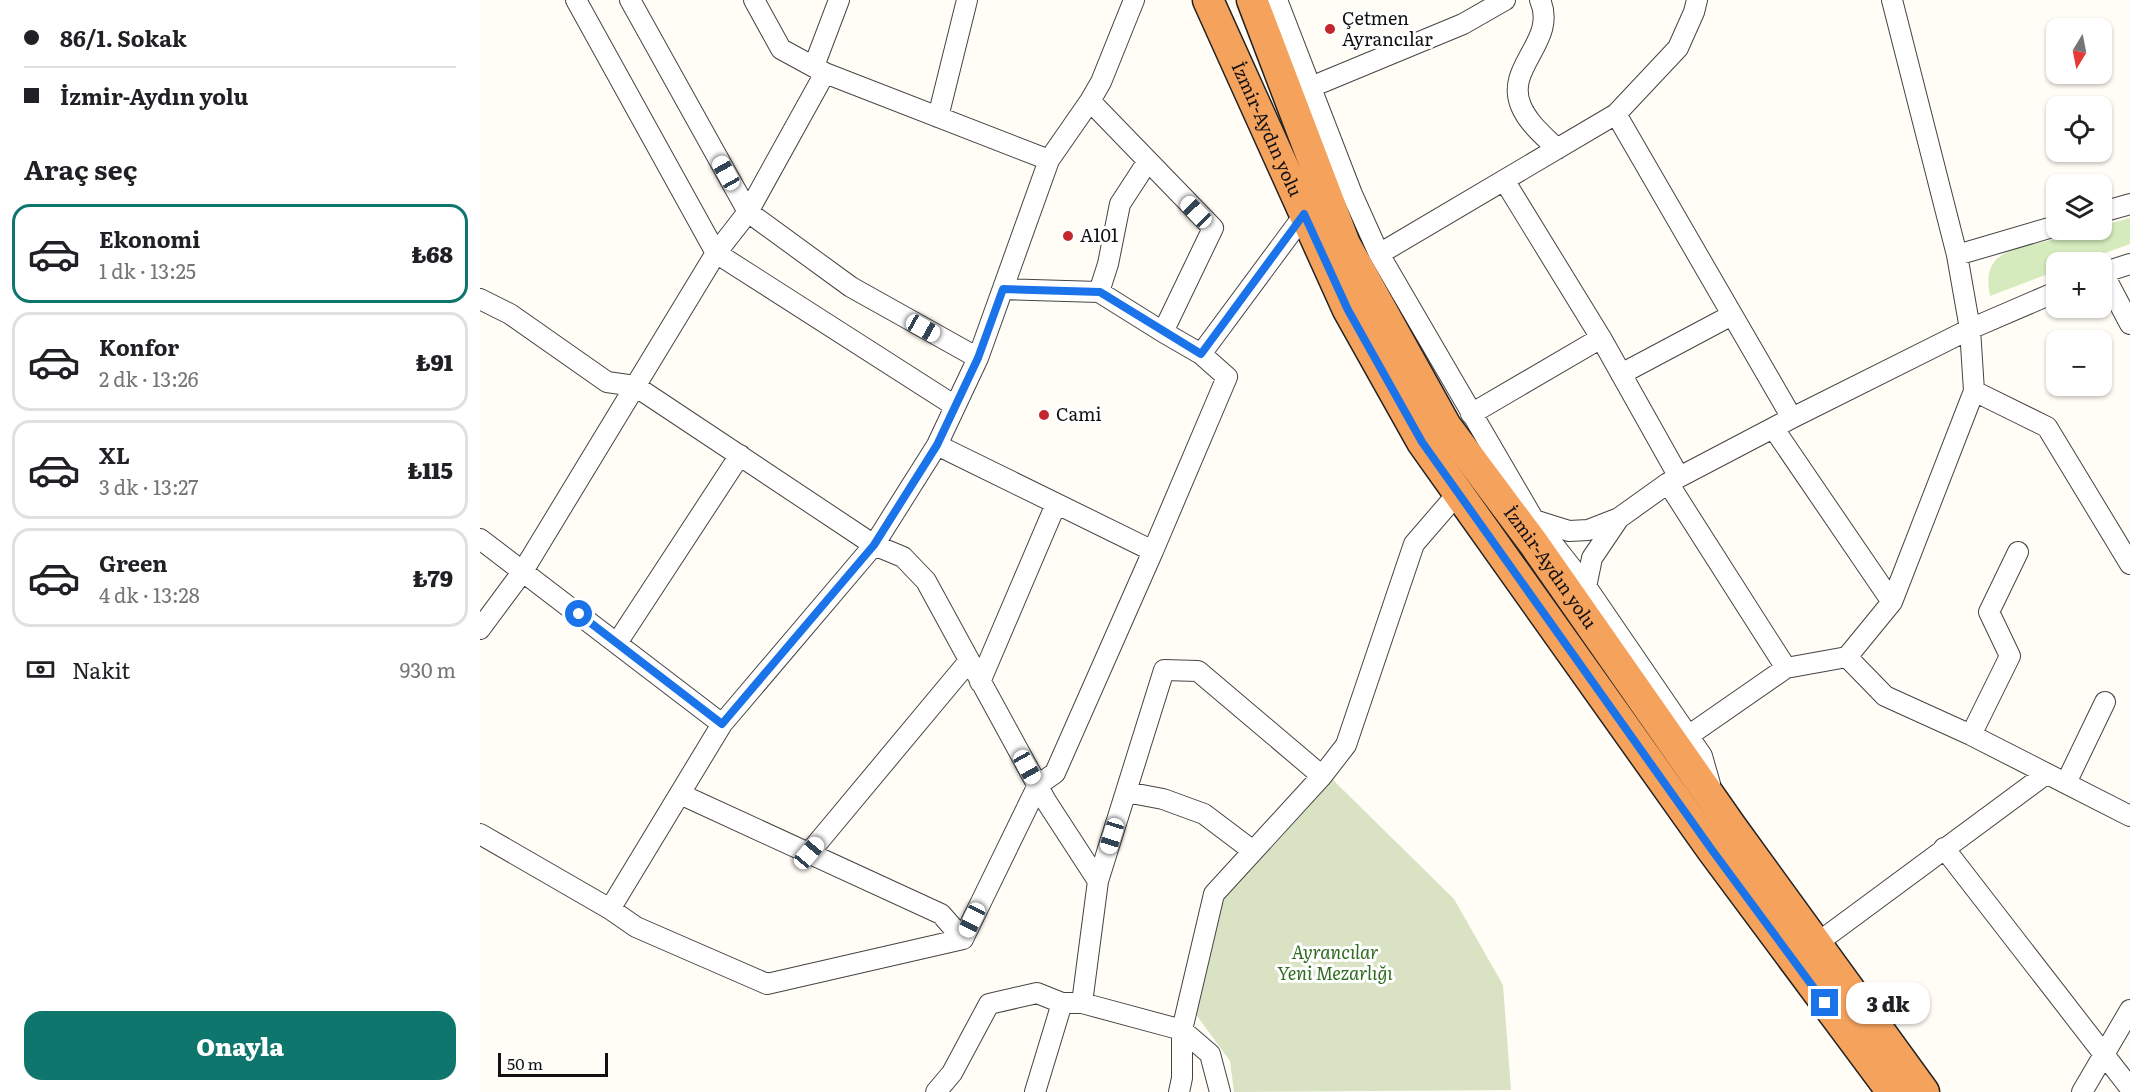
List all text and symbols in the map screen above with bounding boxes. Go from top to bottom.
place label: Çetmen Ayrancılar [1342,4,1433,52]
north arrow [2046,18,2112,84]
map controls [2046,18,2112,396]
text: 86/1. Sokak [60,21,187,54]
marker: Çetmen Ayrancılar [1323,22,1337,36]
street label: İzmir-Aydın yolu [1226,57,1310,201]
text: İzmir-Aydın yolu [60,79,248,112]
button: locate [2046,96,2112,162]
text: Araç seç [24,148,138,188]
car [709,153,743,193]
button: layers [2046,174,2112,240]
car [1177,193,1215,231]
place label: A101 [1080,221,1118,248]
text: Ekonomi [99,222,200,255]
icon: car [27,227,81,281]
marker: A101 [1061,229,1075,243]
text: ₺68 [412,237,453,270]
button: + [2046,252,2112,318]
text: 1 dk · 13:25 [99,255,196,285]
car [903,311,943,345]
text: Konfor [99,330,179,363]
button: − [2046,330,2112,396]
icon: car [27,335,81,389]
text: ₺91 [416,345,453,378]
text: 2 dk · 13:26 [99,363,199,393]
place label: Cami [1056,400,1101,427]
marker: Cami [1037,408,1051,422]
text: XL [99,438,130,471]
icon: car [27,443,81,497]
text: ₺115 [408,453,453,486]
text: 3 dk · 13:27 [99,471,198,501]
street label: İzmir-Aydın yolu [1498,500,1604,634]
text: Green [99,546,168,579]
icon: car [27,551,81,605]
text: ₺79 [413,561,453,594]
text: 4 dk · 13:28 [99,579,200,609]
route start [565,600,592,627]
icon: cash [24,653,57,686]
text: Nakit [72,653,130,686]
text: 930 m [400,654,456,684]
car [1010,747,1044,787]
car [1098,816,1126,856]
car [791,833,827,873]
car [956,900,988,940]
park label: Ayrancılar Yeni Mezarlığı [1277,938,1393,986]
callout: 3 dk [1846,982,1930,1024]
text: 3 dk [1866,988,1910,1018]
route end [1811,989,1838,1016]
button: Onayla [24,1011,456,1080]
scale bar [498,1050,608,1078]
text: 50 m [507,1051,543,1075]

